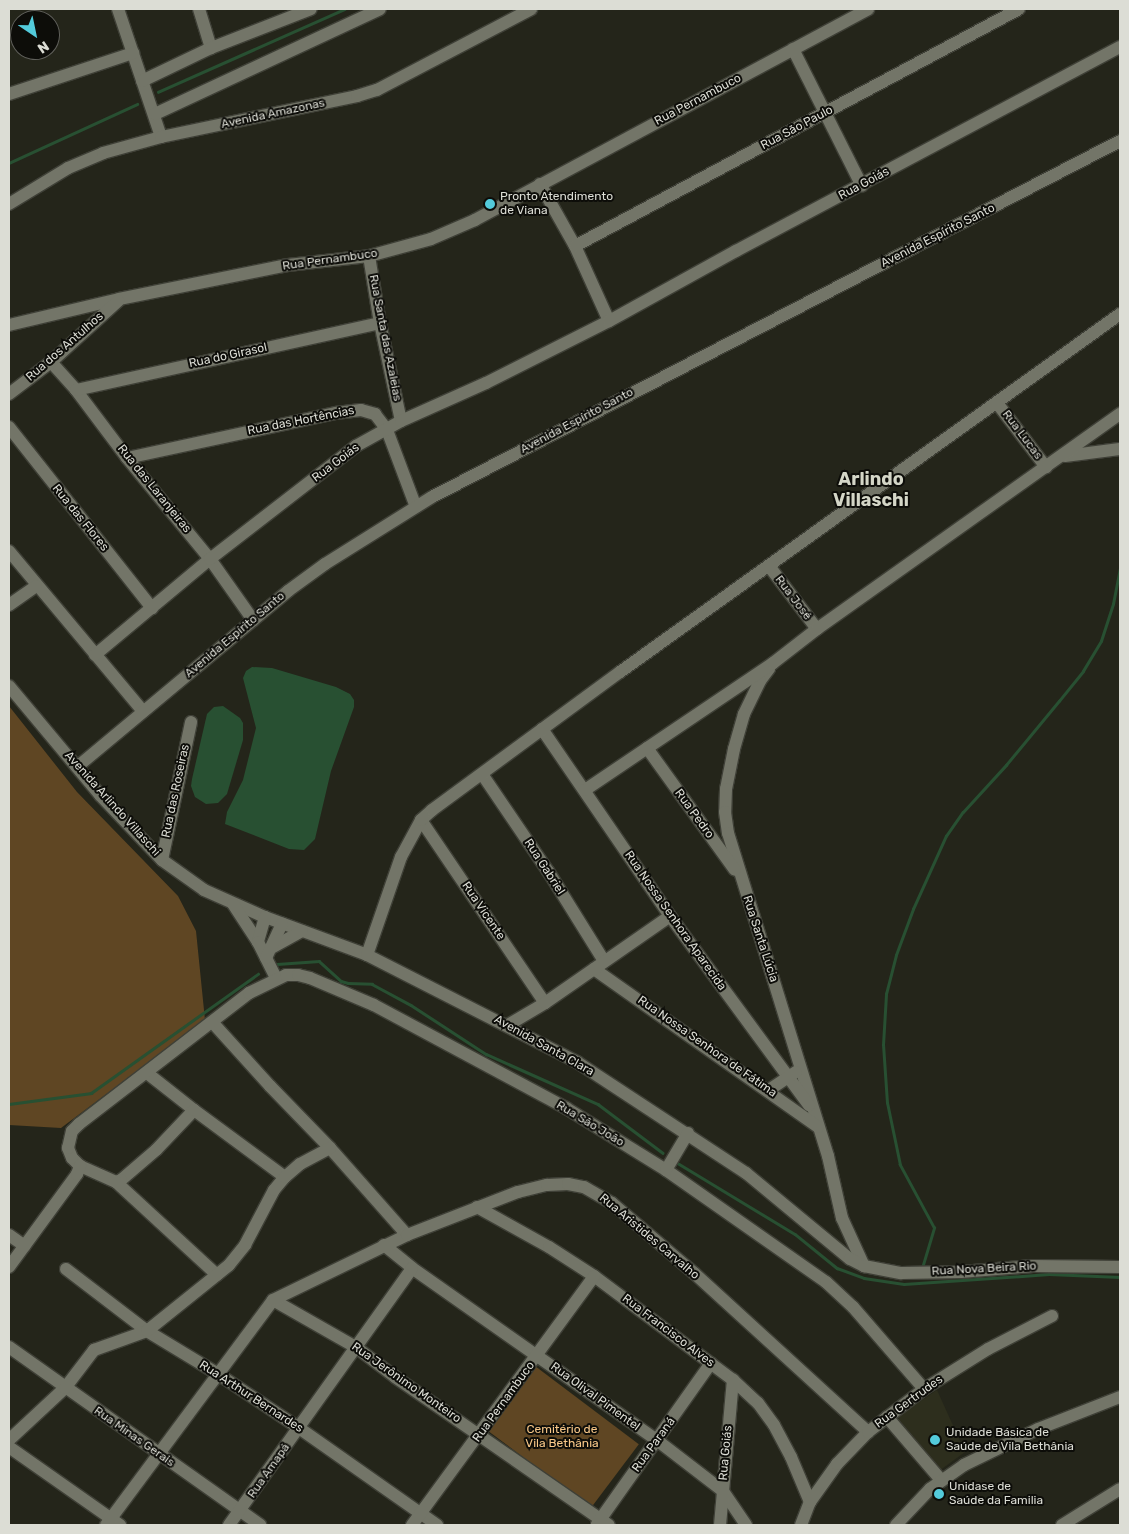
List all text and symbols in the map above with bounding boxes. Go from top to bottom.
north arrow [10,10,60,60]
text: N [34,37,52,57]
street label: Rua Pernambuco [652,71,744,129]
street label: Avenida Amazonas [220,96,326,132]
street label: Rua São Paulo [758,103,836,153]
street label: Rua Goiás [836,165,892,203]
place label: Pronto Atendimento de Viana [500,190,613,218]
marker: Pronto Atendimento de Viana [484,198,496,210]
street label: Avenida Espírito Santo [879,201,997,271]
street label: Rua Pernambuco [281,246,379,274]
street label: Rua Santa das Azaleias [366,273,404,403]
street label: Rua dos Antulhos [23,309,107,385]
street label: Rua do Girasol [188,341,268,371]
street label: Avenida Espírito Santo [518,385,636,457]
street label: Rua das Hortências [246,404,356,438]
street label: Rua Lucas [999,408,1045,462]
street label: Rua Goiás [310,441,362,485]
street label: Rua das Laranjeiras [114,442,194,536]
district label: Arlindo Villaschi [833,469,909,512]
street label: Rua das Flores [49,482,111,554]
street label: Rua José [772,573,814,623]
street label: Avenida Espírito Santo [182,589,288,681]
street label: Rua das Roseiras [159,743,193,839]
street label: Avenida Arlindo Villaschi [61,748,163,860]
street label: Rua Pedro [671,787,717,841]
street label: Rua Gabriel [521,836,567,898]
street label: Rua Nossa Senhora Aparecida [621,848,729,994]
street label: Rua Vicente [458,879,508,943]
street label: Rua Santa Lúcia [739,894,781,984]
street label: Rua Nossa Senhora de Fátima [635,993,779,1101]
street label: Avenida Santa Clara [492,1013,596,1079]
street label: Rua São João [553,1098,627,1150]
street label: Rua Aristides Carvalho [596,1191,702,1283]
street label: Rua Nova Beira Rio [931,1259,1037,1279]
street label: Rua Francisco Alves [619,1291,717,1371]
street label: Rua Jerônimo Monteiro [349,1340,463,1426]
street label: Rua Arthur Bernardes [196,1358,306,1436]
street label: Rua Pernambuco [470,1359,538,1445]
street label: Rua Olival Pimentel [547,1360,643,1434]
street label: Rua Gertrudes [872,1373,946,1431]
street label: Rua Minas Gerais [91,1404,177,1470]
street label: Rua Paraná [629,1415,679,1475]
park label: Cemitério de Vila Bethânia [525,1423,599,1451]
street label: Rua Goiás [716,1425,736,1481]
place label: Unidade Básica de Saúde de Vila Bethânia [946,1426,1074,1454]
marker: Unidade Básica de Saúde de Vila Bethânia [928,1433,942,1447]
street label: Rua Amapá [245,1441,293,1501]
place label: Unidase de Saúde da Familia [949,1480,1043,1508]
marker: Unidase de Saúde da Familia [933,1488,945,1500]

